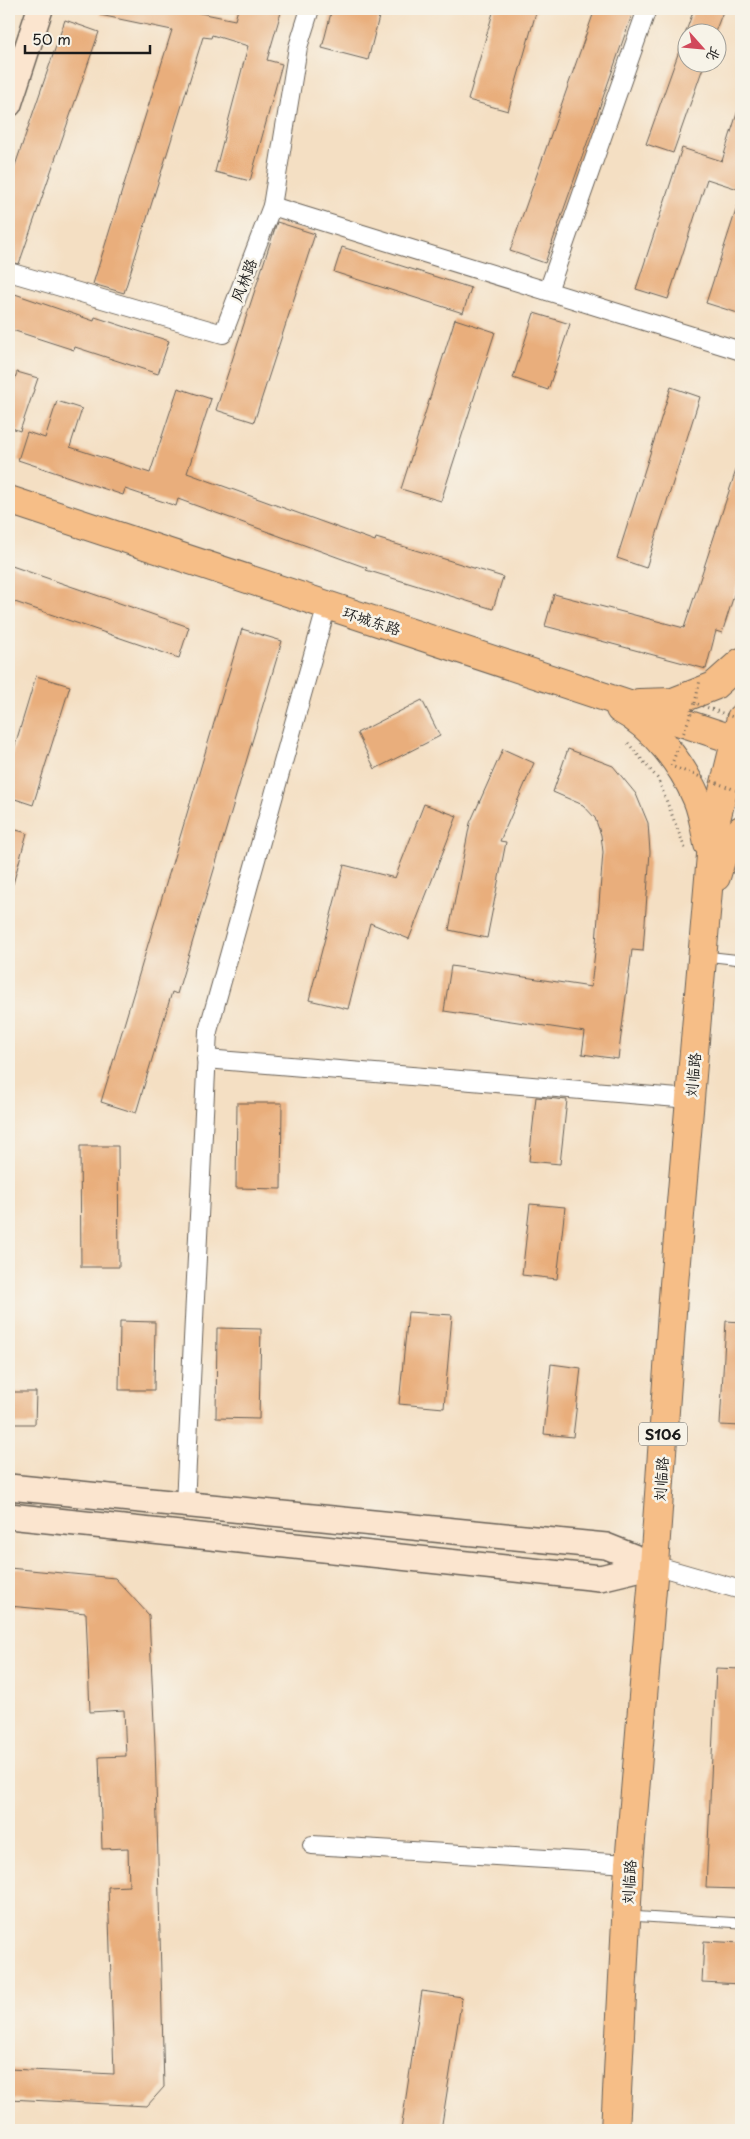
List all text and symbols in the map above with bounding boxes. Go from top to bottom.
scale bar [25,22,150,54]
north arrow [678,22,728,72]
text: 50 m [32,27,71,50]
text: 北 [701,43,727,65]
street label: 风林路 [224,255,262,305]
street label: 环城东路 [340,600,404,640]
street label: 刘临路 [679,1052,705,1098]
road number: S106 [639,1422,687,1446]
street label: 刘临路 [647,1456,673,1502]
street label: 刘临路 [615,1859,641,1905]

